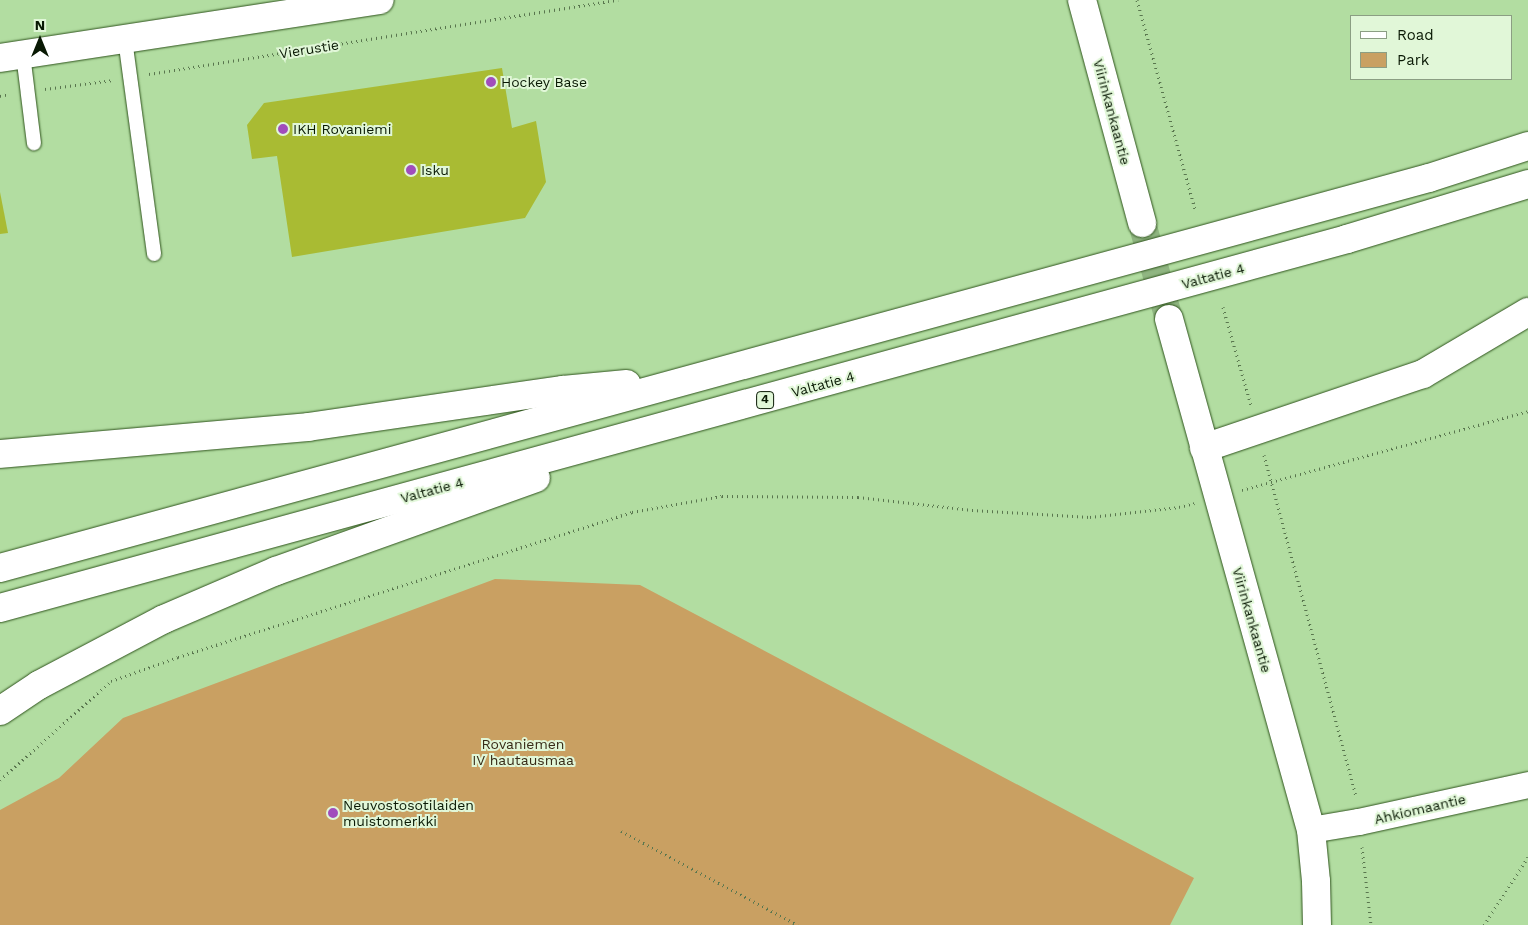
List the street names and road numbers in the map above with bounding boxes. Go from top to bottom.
street label: Vierustie [278,36,340,62]
street label: Viirinkankaantie [1090,57,1134,167]
street label: Valtatie 4 [1180,260,1246,292]
street label: Valtatie 4 [790,368,856,400]
road number: 4 [755,390,775,410]
street label: Valtatie 4 [399,474,465,506]
street label: Viirinkankaantie [1229,565,1275,675]
street label: Ahkiomaantie [1373,790,1467,828]

